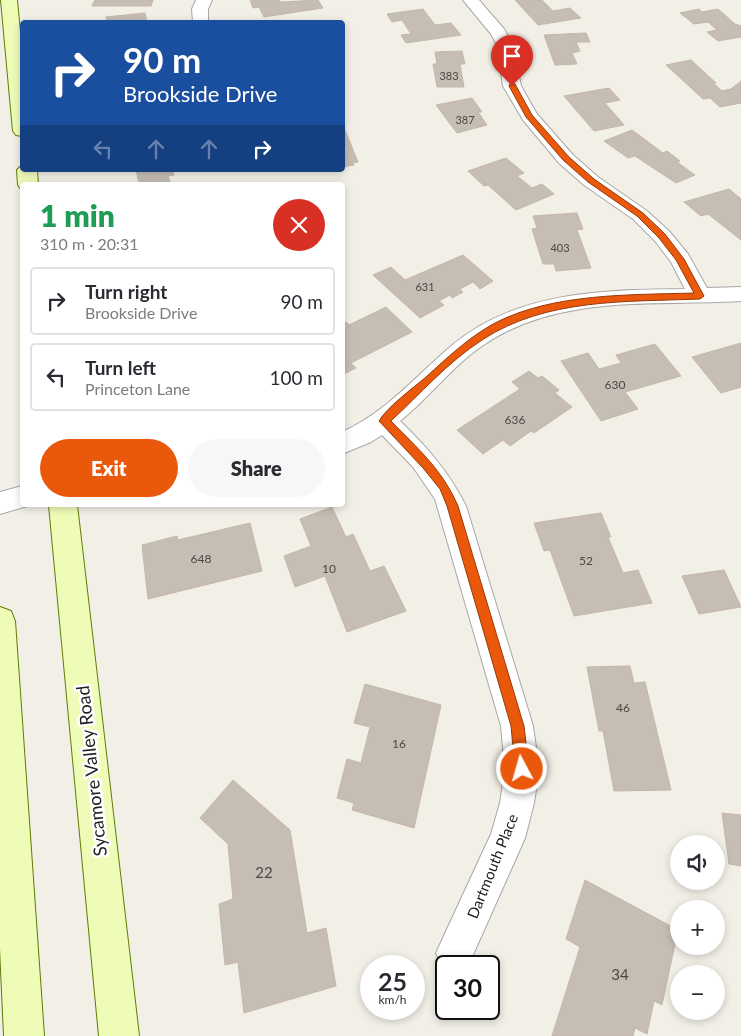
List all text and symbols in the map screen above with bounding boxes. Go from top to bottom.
pin [491,35,533,86]
text: 90 m [123,38,201,80]
icon: right [40,40,105,105]
icon: arrive [498,42,526,70]
house number: 383 [439,69,459,82]
text: Brookside Drive [123,80,277,107]
house number: 387 [455,113,475,126]
icon: left [89,135,117,163]
icon: ahead [142,135,170,163]
icon: ahead [195,135,223,163]
icon: right [248,135,276,163]
text: 1 min [40,197,115,233]
button: close [273,199,325,251]
text: 310 m · 20:31 [40,234,139,253]
house number: 403 [550,241,570,254]
text: Turn right [85,280,167,303]
house number: 631 [415,280,435,293]
icon: right [42,287,70,315]
text: 90 m [280,290,323,313]
text: Brookside Drive [85,303,197,322]
text: Turn left [85,356,156,379]
icon: left [42,363,70,391]
text: 100 m [269,366,323,389]
house number: 630 [605,377,625,392]
text: Princeton Lane [85,379,190,398]
house number: 636 [505,412,525,427]
button: Exit [40,439,178,497]
button: Share [188,439,325,497]
house number: 648 [191,551,211,566]
house number: 52 [579,553,593,568]
house number: 10 [322,561,336,576]
street label: Sycamore Valley Road [71,685,111,857]
house number: 46 [616,700,630,715]
house number: 16 [392,736,406,751]
position arrow [495,742,547,794]
street label: Dartmouth Place [463,811,521,921]
map controls [670,835,725,1020]
button: sound [670,835,725,890]
house number: 22 [255,863,273,881]
button: + [670,900,725,955]
speed limit sign: 30 [435,955,500,1020]
house number: 34 [611,965,629,983]
button: − [670,965,725,1020]
text: 25 [378,966,407,996]
text: km/h [378,992,407,1007]

